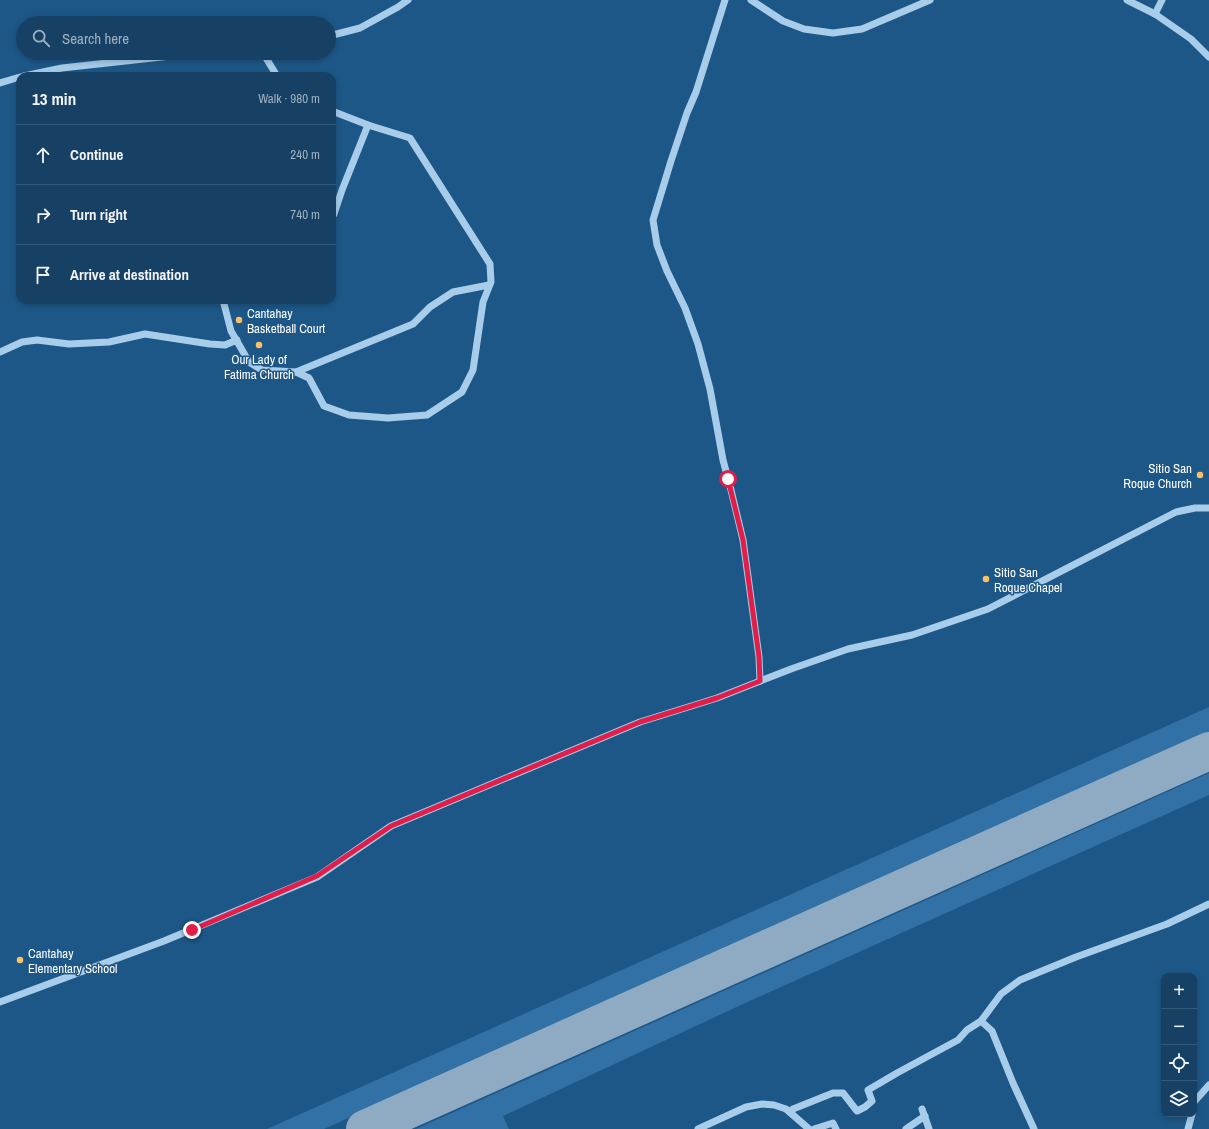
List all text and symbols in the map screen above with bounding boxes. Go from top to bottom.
search box [16,16,336,60]
icon: search [30,27,52,49]
text: Search here [62,28,129,49]
text: 13 min [32,87,76,110]
text: Walk · 980 m [258,90,320,107]
icon: ahead [32,144,54,166]
text: Continue [70,144,123,165]
text: 240 m [290,146,320,163]
icon: right [32,204,54,226]
text: Turn right [70,204,127,225]
text: 740 m [290,206,320,223]
icon: arrive [32,264,54,286]
text: Arrive at destination [70,264,189,285]
place label: Cantahay Basketball Court [247,305,325,337]
marker: Cantahay Basketball Court [234,315,244,325]
marker: Our Lady of Fatima Church [254,340,264,350]
place label: Our Lady of Fatima Church [224,351,294,383]
place label: Sitio San Roque Church [1123,460,1192,492]
route start [719,470,737,488]
marker: Sitio San Roque Church [1195,470,1205,480]
place label: Sitio San Roque Chapel [994,564,1062,596]
marker: Sitio San Roque Chapel [981,574,991,584]
route end [183,921,201,939]
place label: Cantahay Elementary School [28,945,117,977]
marker: Cantahay Elementary School [15,955,25,965]
map controls [1161,973,1197,1117]
button: + [1161,973,1197,1009]
button: − [1161,1009,1197,1045]
button: locate [1161,1045,1197,1081]
button: layers [1161,1081,1197,1117]

